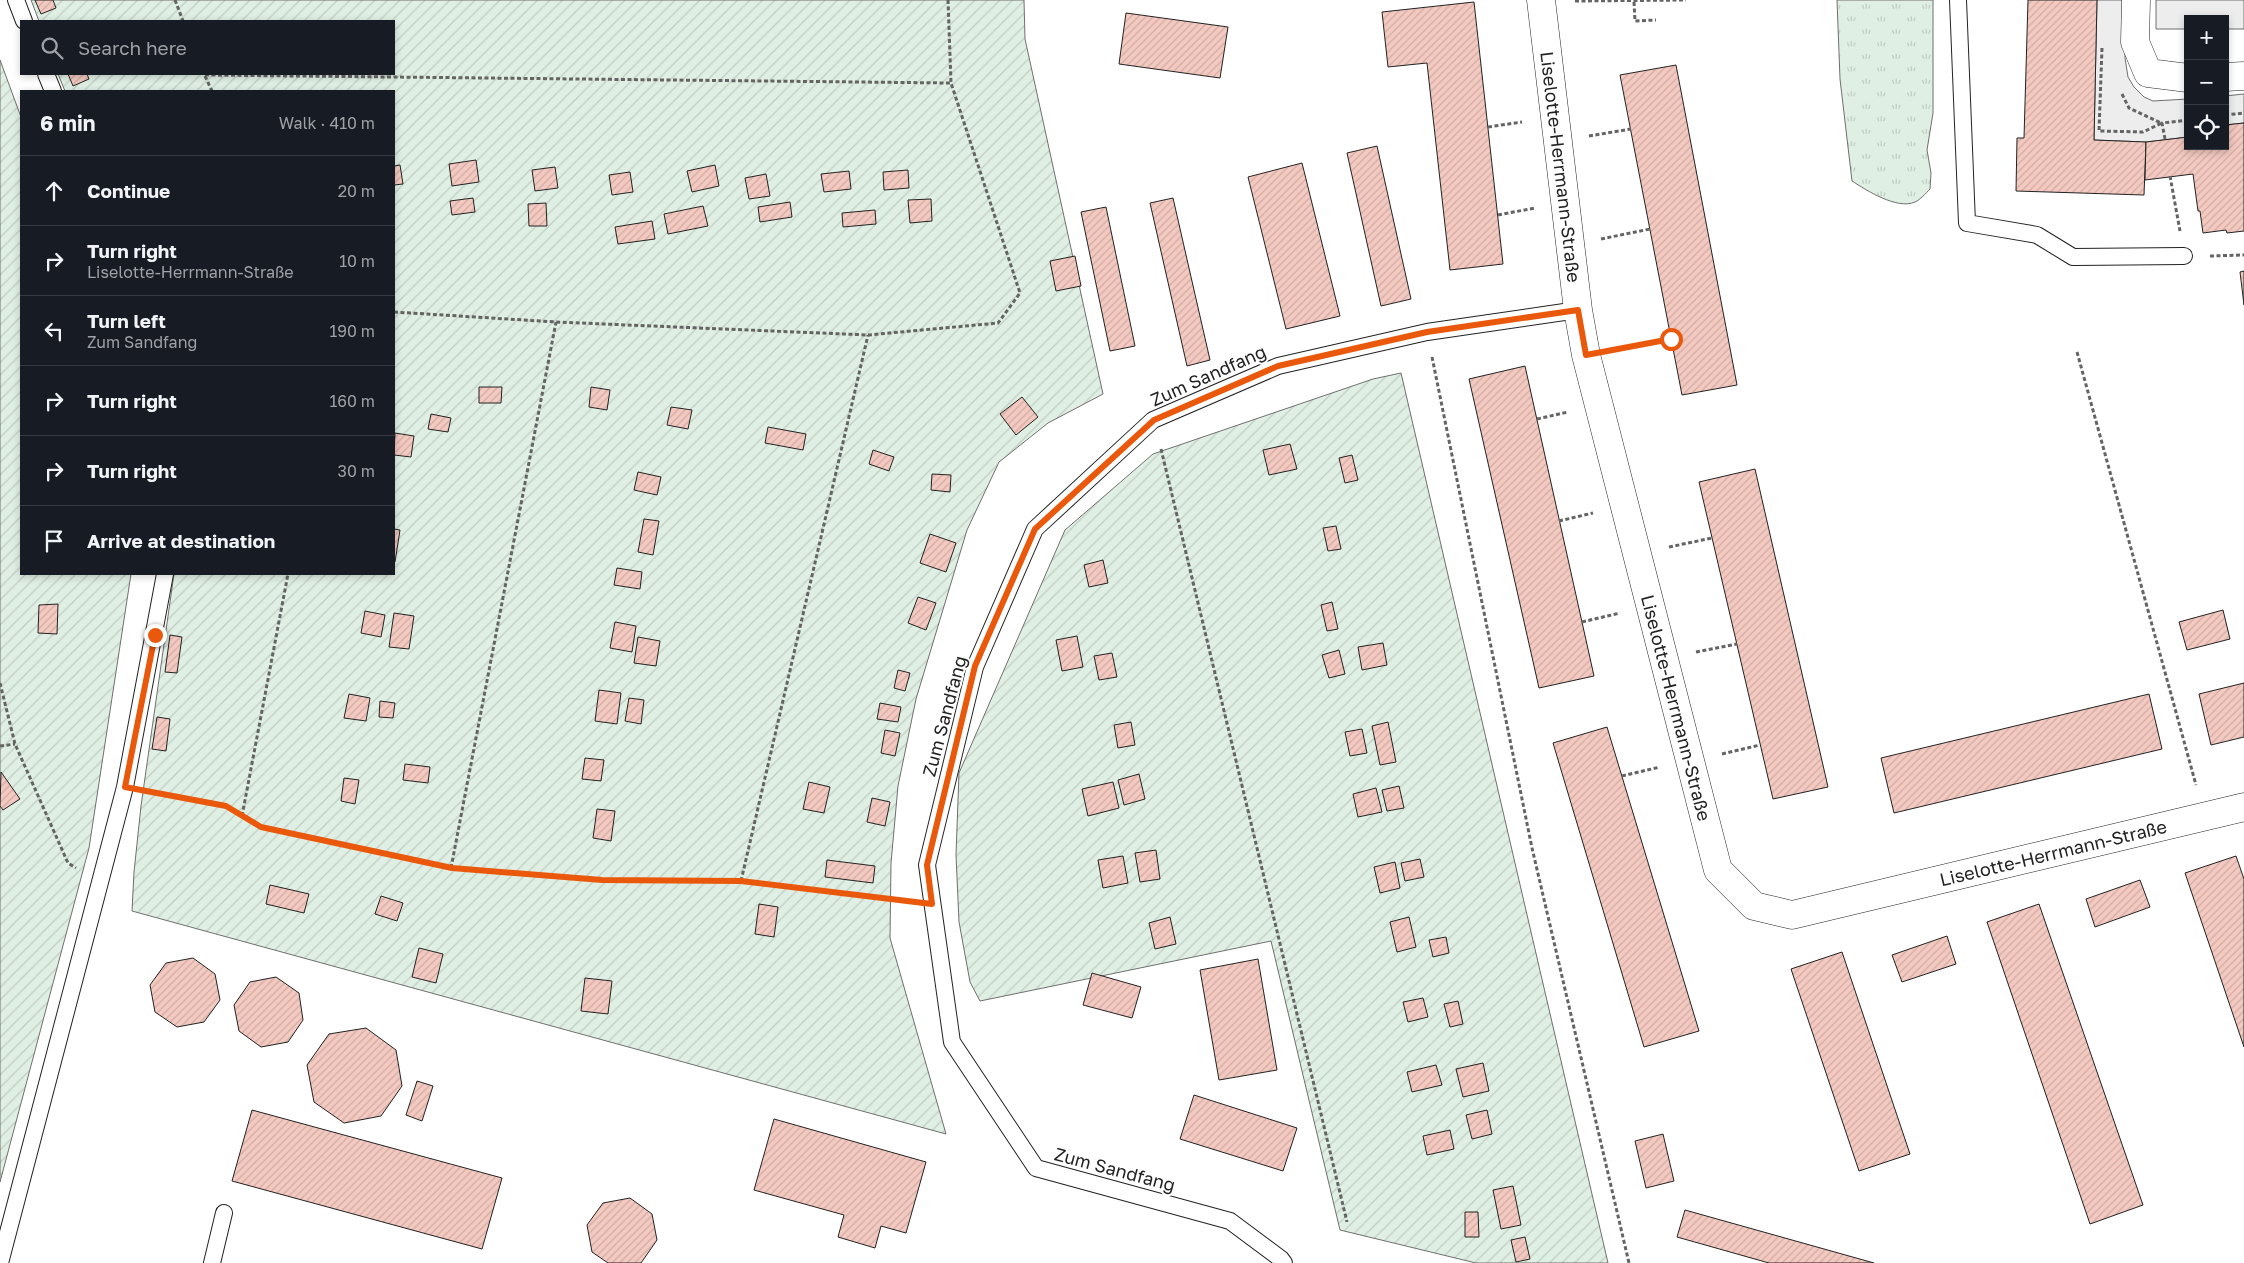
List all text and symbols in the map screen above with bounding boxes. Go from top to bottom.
map controls [2184,15,2229,150]
button: + [2184,15,2229,60]
search box [20,20,395,75]
icon: search [38,34,66,62]
text: Search here [78,36,187,59]
street label: Liselotte-Herrmann-Straße [1536,50,1586,284]
button: − [2184,60,2229,105]
button: locate [2184,105,2229,150]
text: 6 min [40,110,95,136]
text: Walk · 410 m [279,113,375,133]
icon: ahead [40,177,68,205]
text: Continue [87,179,170,202]
text: 20 m [338,181,375,201]
text: Turn right [87,239,177,262]
icon: right [40,247,68,275]
text: 10 m [339,251,375,271]
text: Liselotte-Herrmann-Straße [87,262,294,282]
text: Turn left [87,309,166,332]
icon: left [40,317,68,345]
text: 190 m [329,321,375,341]
route start [1660,328,1683,351]
text: Zum Sandfang [87,332,197,352]
street label: Zum Sandfang [1147,340,1269,410]
icon: right [40,387,68,415]
text: Turn right [87,389,177,412]
text: 160 m [329,391,375,411]
icon: right [40,457,68,485]
text: Turn right [87,459,177,482]
text: 30 m [338,461,375,481]
icon: arrive [40,527,68,555]
text: Arrive at destination [87,529,275,552]
street label: Liselotte-Herrmann-Straße [1637,592,1716,823]
route end [144,624,167,647]
street label: Zum Sandfang [917,653,971,779]
street label: Liselotte-Herrmann-Straße [1937,815,2169,890]
street label: Zum Sandfang [1052,1142,1178,1196]

